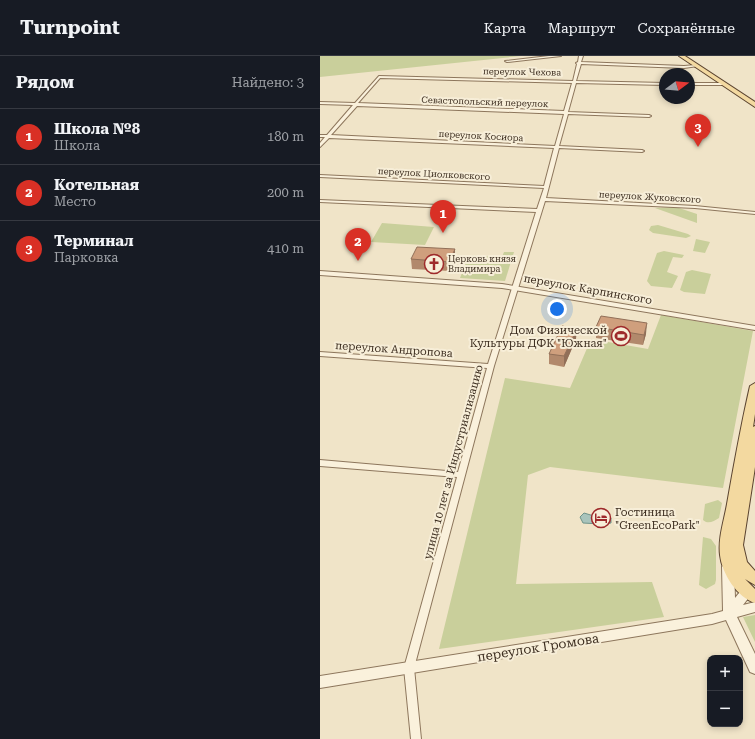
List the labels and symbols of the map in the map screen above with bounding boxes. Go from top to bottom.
street label: переулок Чехова [483,66,561,78]
north arrow [659,68,695,104]
street label: Севастопольский переулок [421,95,549,109]
pin: 3 [685,114,711,147]
street label: переулок Косиора [438,129,524,143]
street label: переулок Циолковского [378,166,491,182]
street label: переулок Жуковского [599,189,702,205]
pin: 1 [430,200,456,233]
pin: 2 [345,228,371,261]
church icon: Церковь князя Владимира [423,253,445,275]
place label: Церковь князя Владимира [448,254,516,274]
street label: переулок Карпинского [523,272,653,307]
your location [547,299,567,319]
place label: Дом Физической Культуры ДФК "Южная" [470,324,607,350]
sports icon: Дом Физической Культуры ДФК "Южная" [610,325,632,347]
street label: переулок Андропова [335,339,453,360]
street label: улица 10 лет за Индустриализацию [421,363,486,561]
place label: Гостиница "GreenEcoPark" [615,506,700,532]
hotel icon: Гостиница "GreenEcoPark" [590,507,612,529]
street label: переулок Громова [476,630,600,665]

